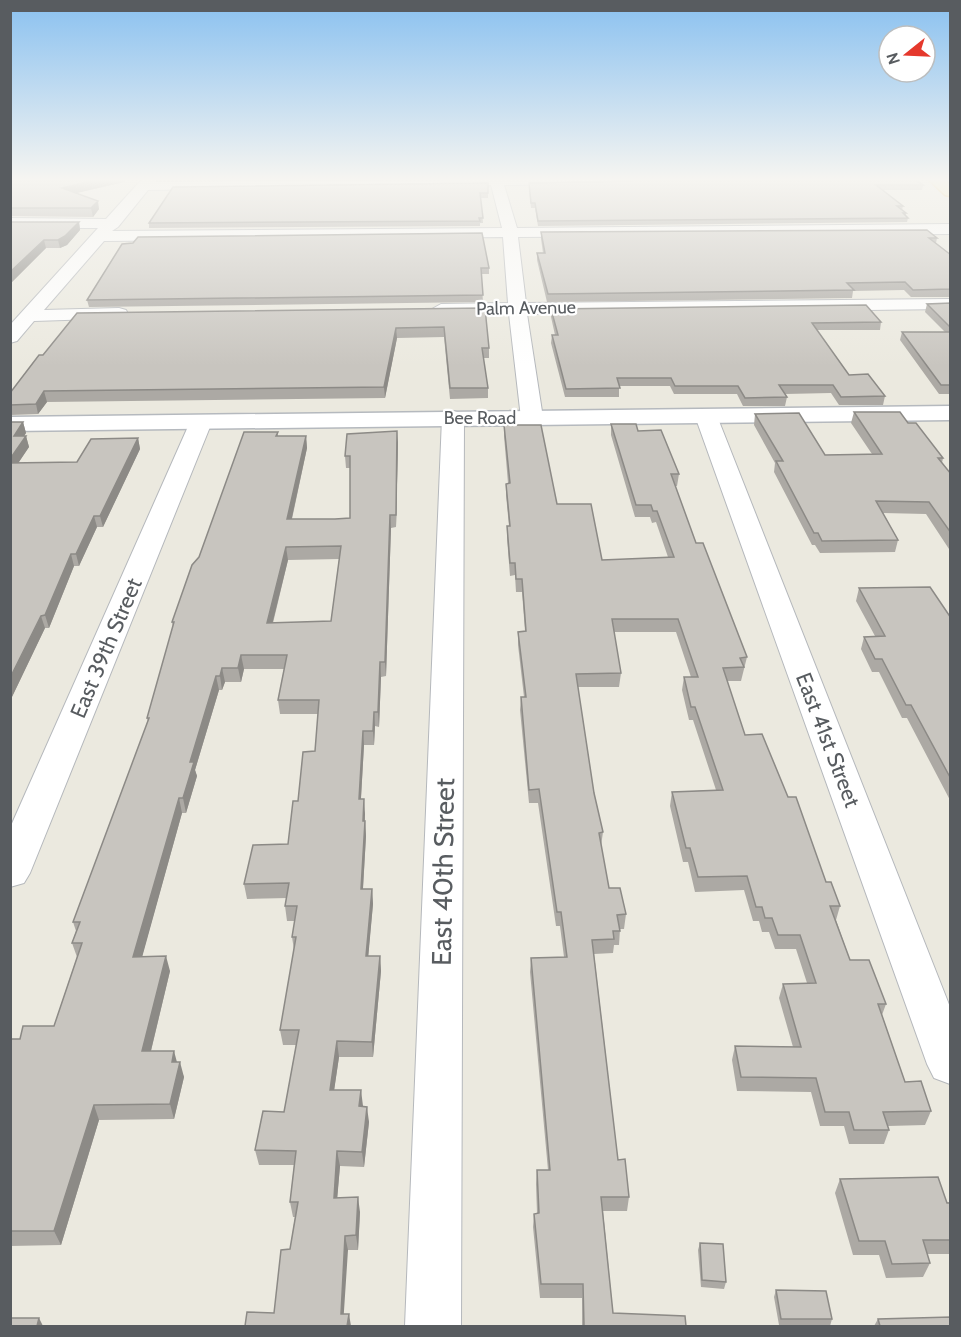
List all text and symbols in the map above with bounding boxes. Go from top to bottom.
north arrow [877,24,937,84]
text: N [882,50,904,67]
street label: Palm Avenue [476,296,576,320]
street label: Bee Road [444,407,516,429]
street label: East 39th Street [64,573,148,722]
street label: East 41st Street [790,669,866,812]
street label: East 40th Street [425,778,461,966]

